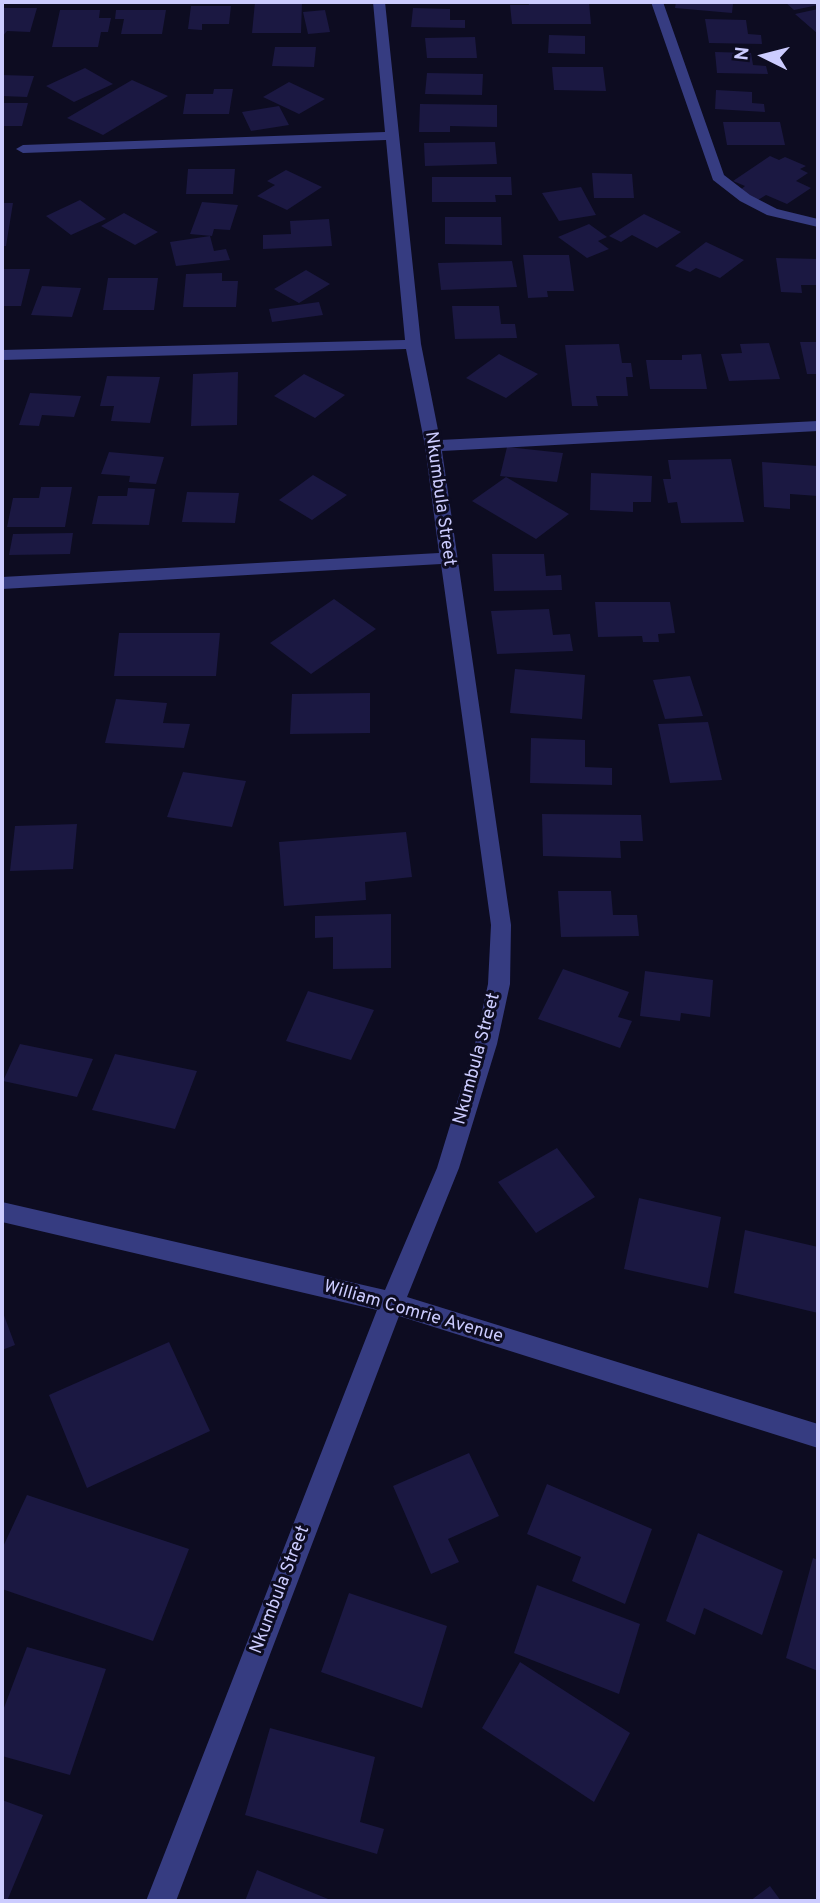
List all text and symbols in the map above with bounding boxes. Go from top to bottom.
north arrow [729,21,799,91]
text: N [730,46,756,62]
street label: Nkumbula Street [419,430,459,568]
street label: Nkumbula Street [450,991,506,1127]
street label: William Comrie Avenue [321,1277,505,1349]
street label: Nkumbula Street [247,1523,315,1657]

